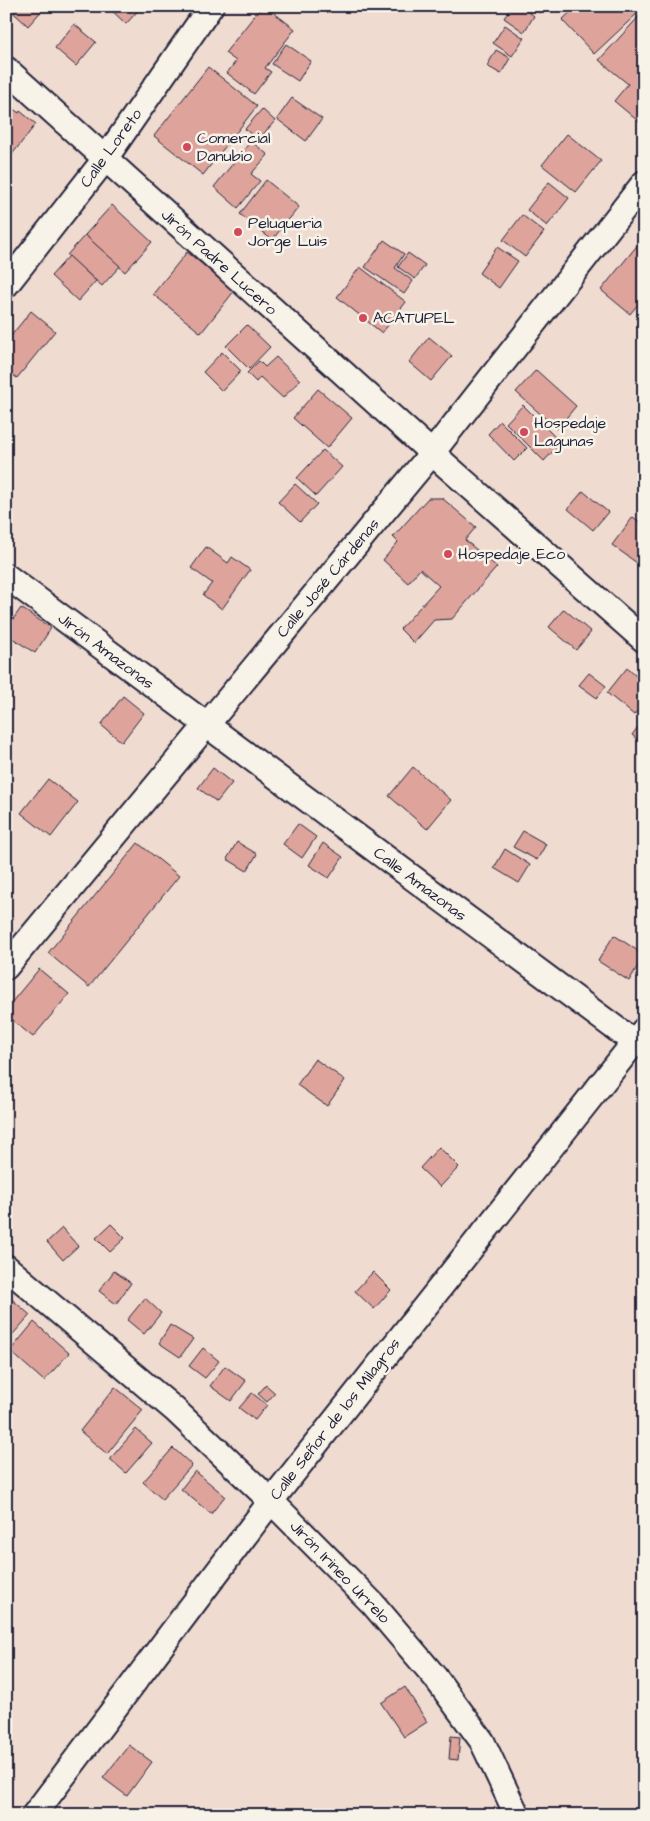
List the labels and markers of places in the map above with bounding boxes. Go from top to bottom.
place label: Comercial Danubio [197,127,270,167]
marker: Comercial Danubio [181,141,193,153]
place label: Peluqueria Jorge Luis [248,212,327,253]
marker: Peluqueria Jorge Luis [232,226,244,238]
place label: ACATUPEL [373,307,455,329]
marker: ACATUPEL [357,312,369,324]
place label: Hospedaje Lagunas [534,412,606,453]
marker: Hospedaje Lagunas [518,426,530,438]
place label: Hospedaje Eco [458,543,565,565]
marker: Hospedaje Eco [442,548,454,560]

